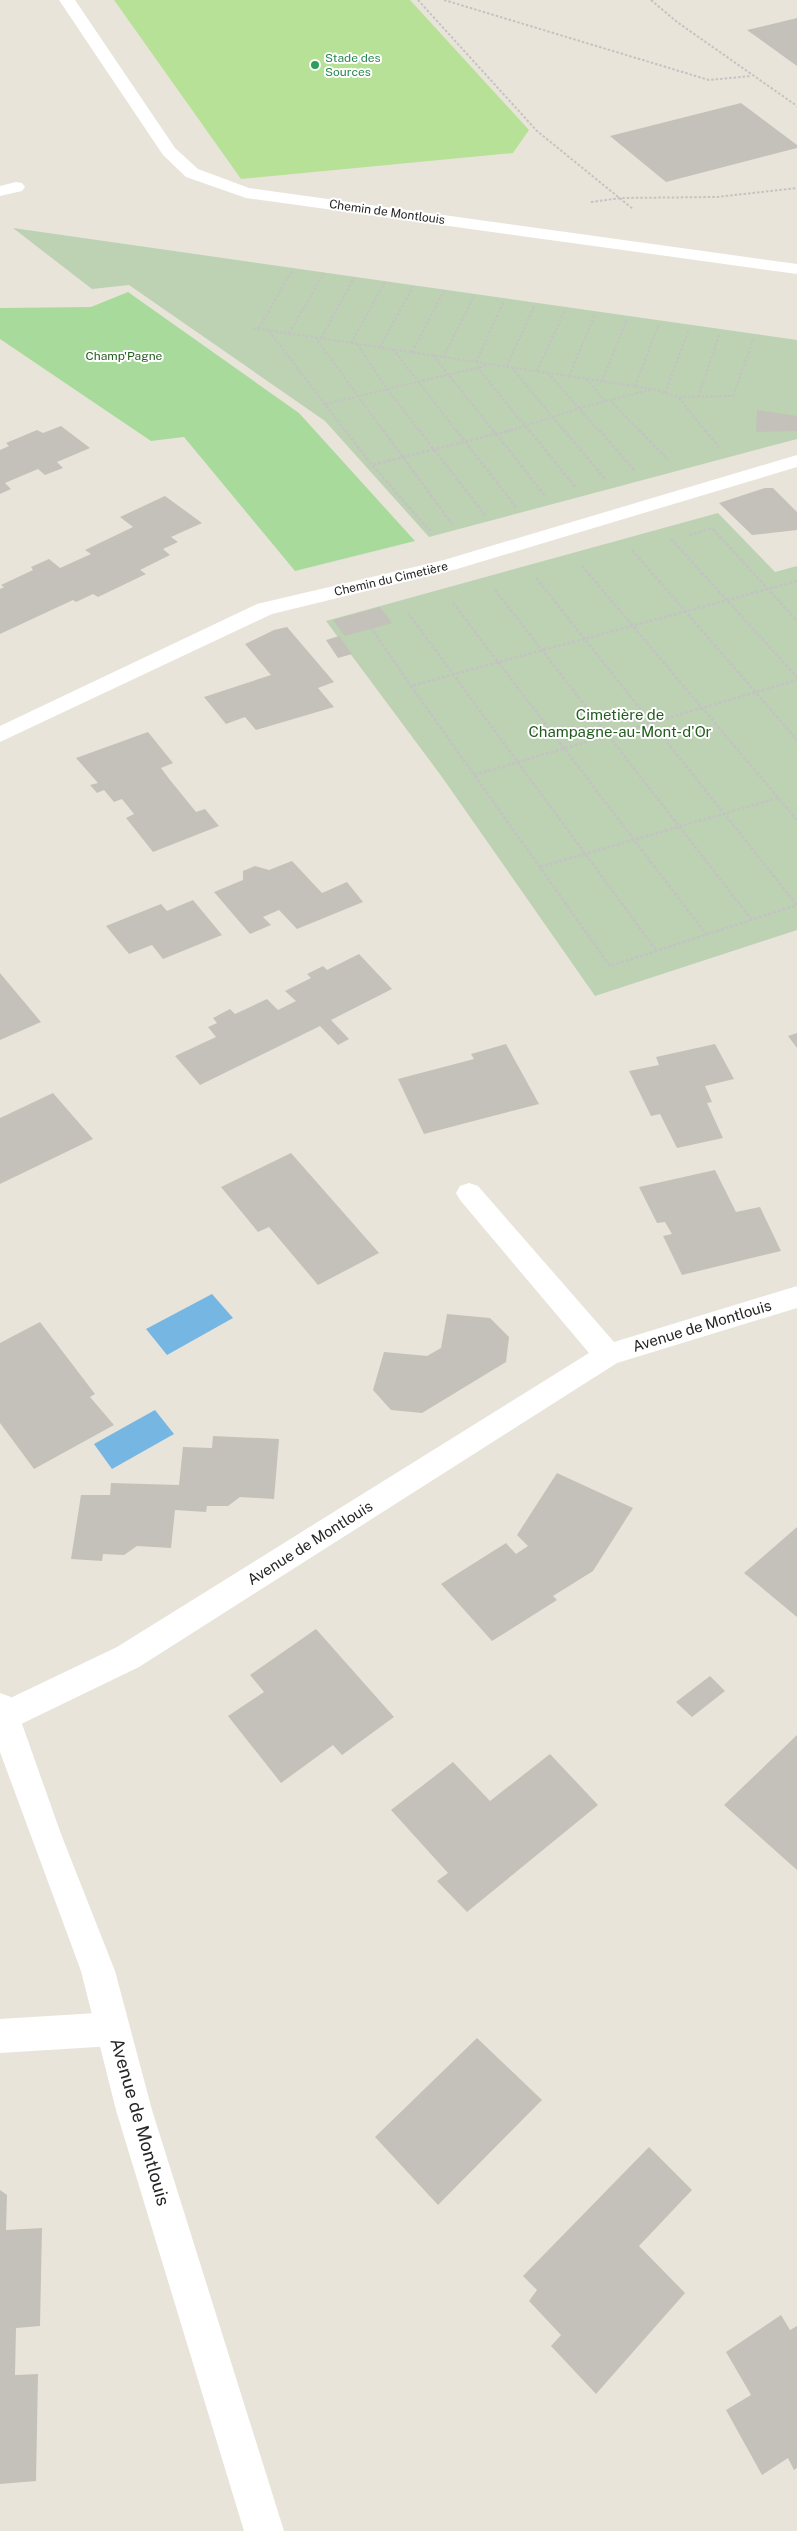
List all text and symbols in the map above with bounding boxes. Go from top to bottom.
place label: Stade des Sources [325,51,381,79]
marker: Stade des Sources [309,59,321,71]
street label: Chemin de Montlouis [328,197,446,227]
park label: Champ'Pagne [86,349,163,363]
street label: Chemin du Cimetière [333,559,449,599]
park label: Cimetière de Champagne-au-Mont-d'Or [529,706,712,740]
street label: Avenue de Montlouis [630,1296,773,1355]
street label: Avenue de Montlouis [244,1497,375,1588]
street label: Avenue de Montlouis [107,2036,174,2208]

